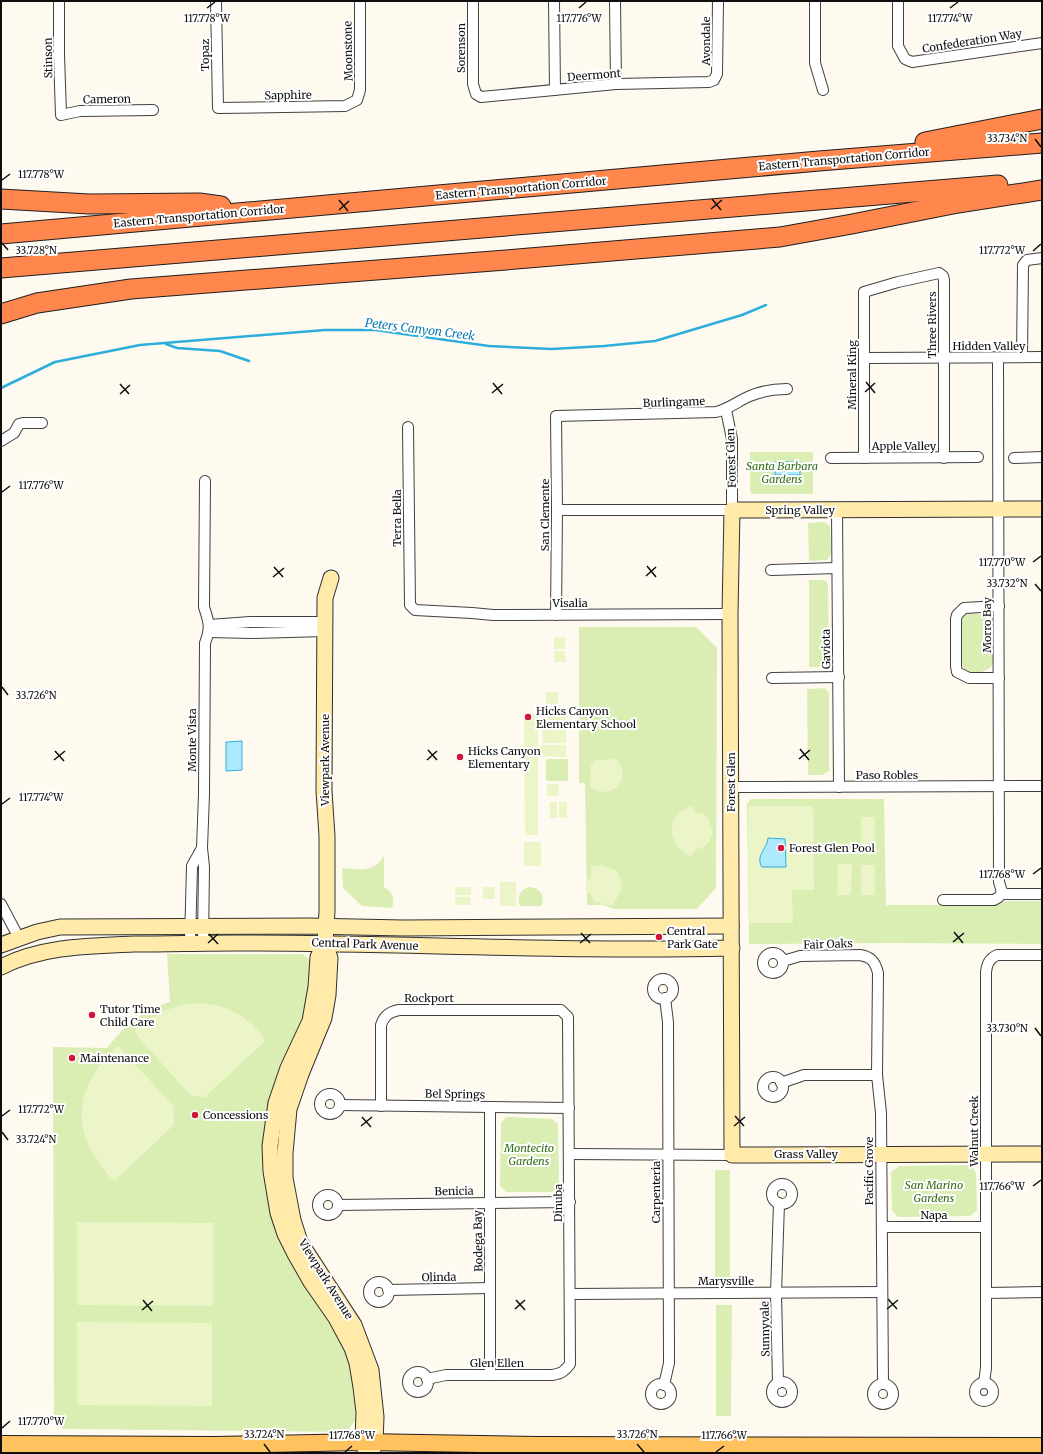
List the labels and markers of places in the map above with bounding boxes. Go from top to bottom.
place label: Hicks Canyon Elementary School [536,704,637,731]
marker: Hicks Canyon Elementary School [523,712,533,722]
place label: Hicks Canyon Elementary [468,744,542,771]
marker: Hicks Canyon Elementary [455,752,465,762]
place label: Forest Glen Pool [789,841,875,855]
marker: Forest Glen Pool [776,843,786,853]
place label: Central Park Gate [667,924,718,951]
marker: Central Park Gate [654,932,664,942]
place label: Tutor Time Child Care [100,1002,161,1029]
marker: Tutor Time Child Care [87,1010,97,1020]
place label: Maintenance [80,1051,149,1065]
marker: Maintenance [67,1053,77,1063]
place label: Concessions [203,1108,268,1122]
marker: Concessions [190,1110,200,1120]

